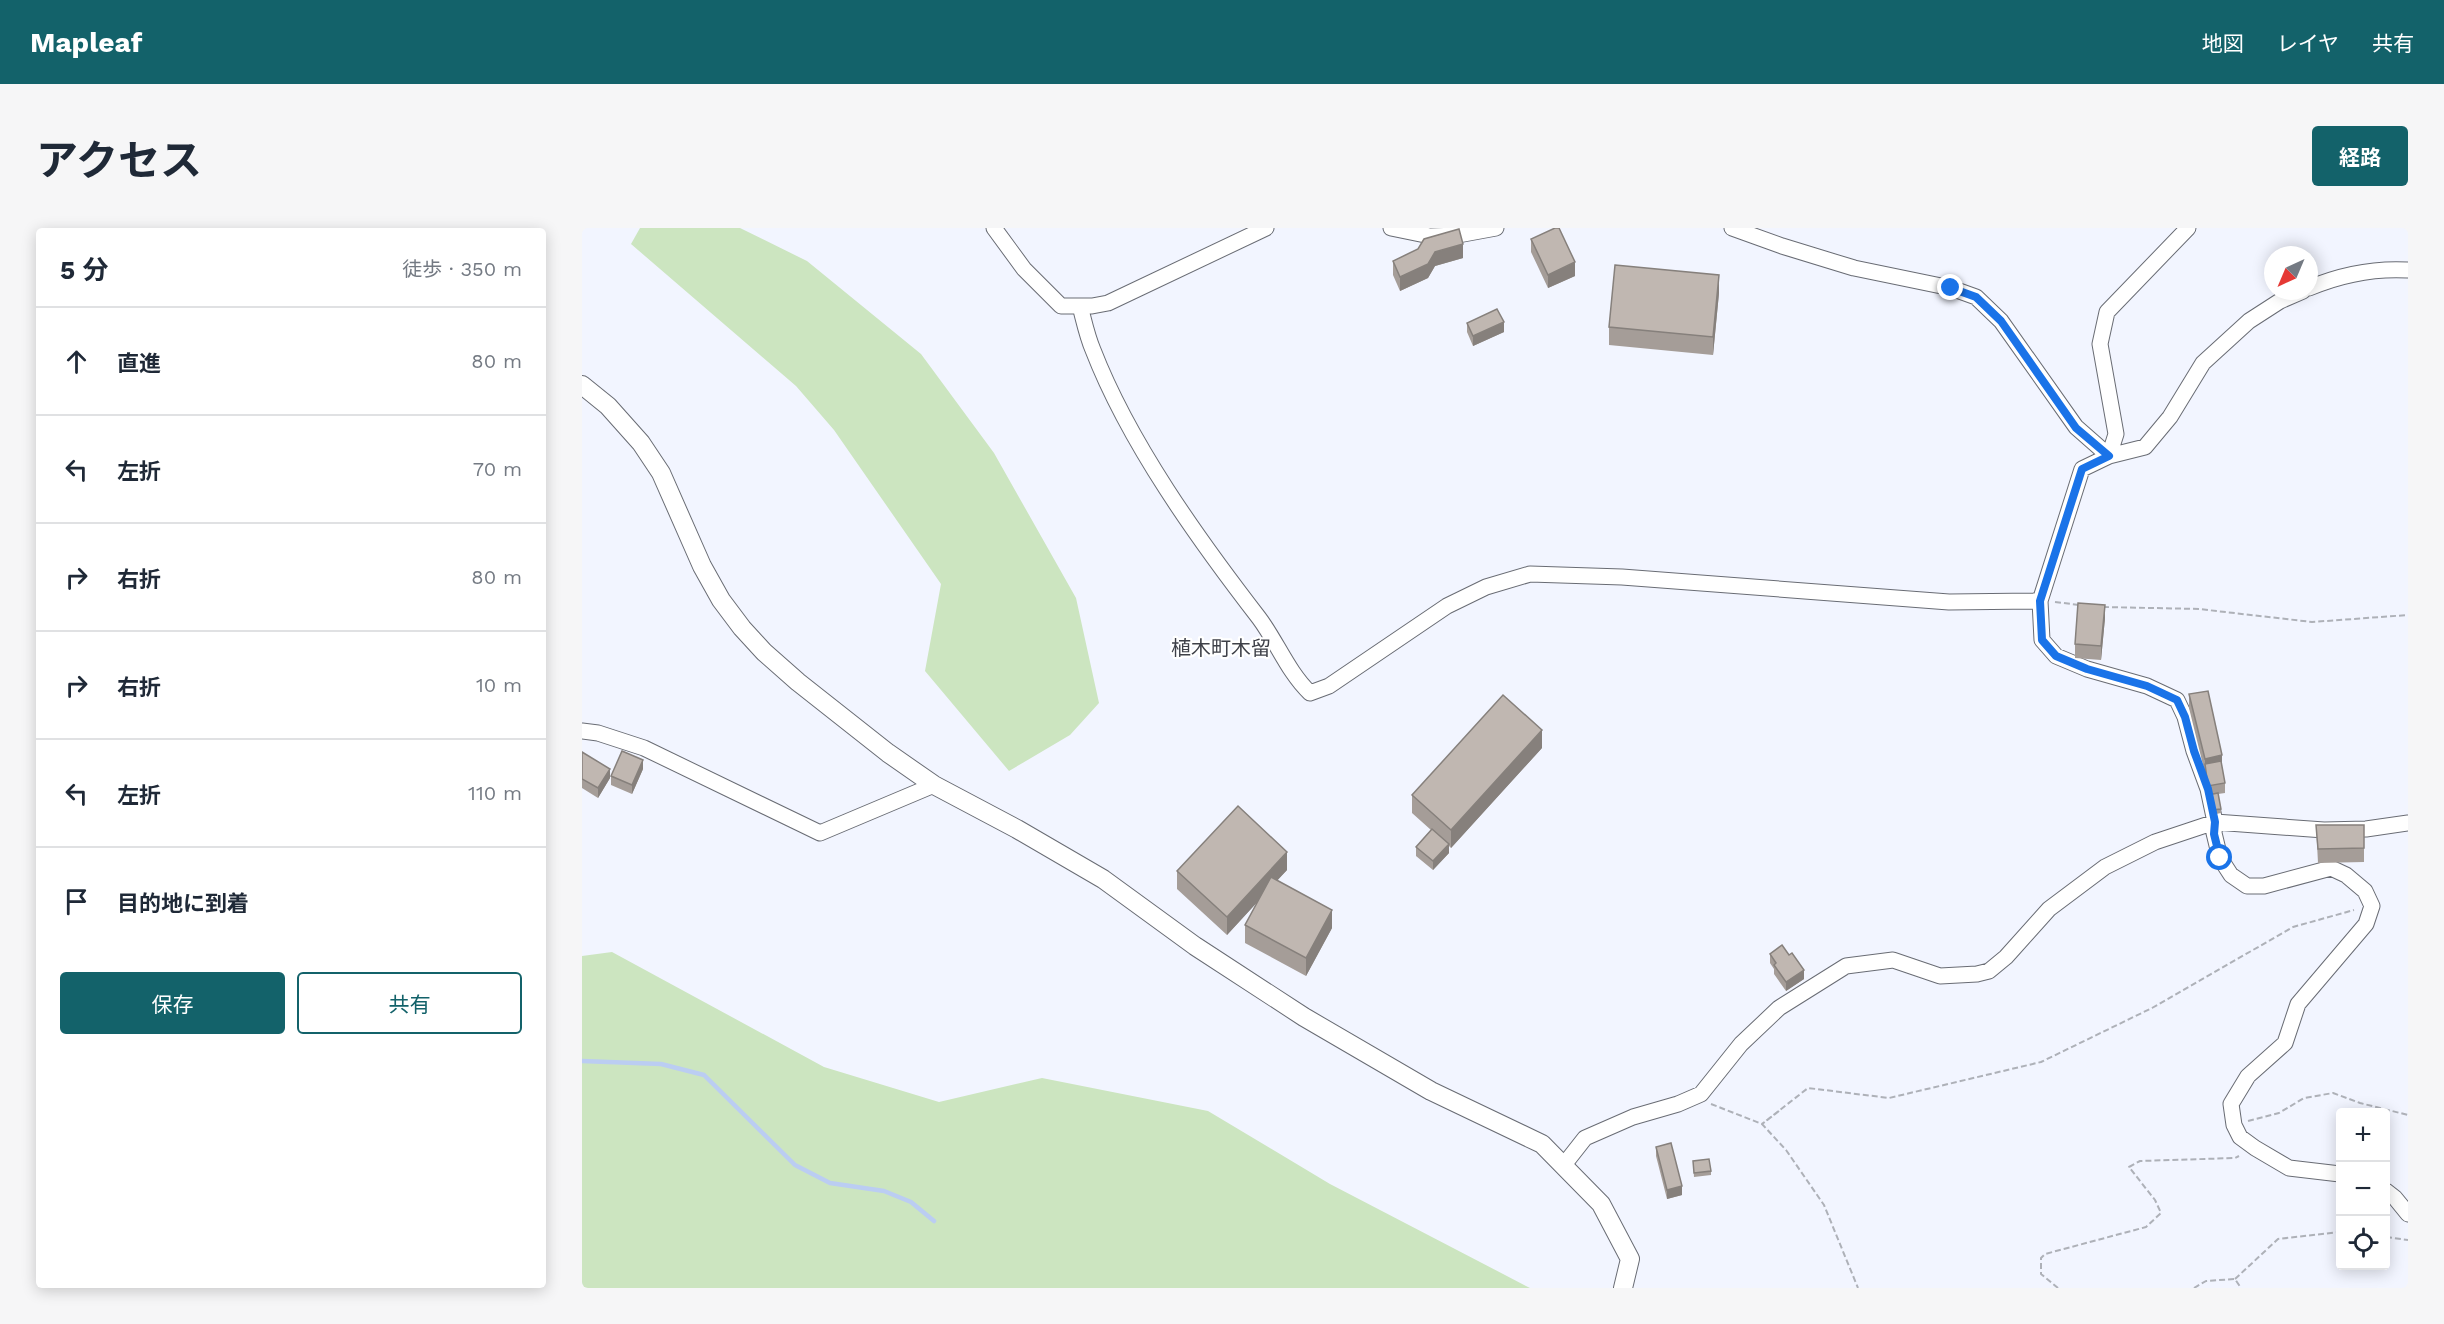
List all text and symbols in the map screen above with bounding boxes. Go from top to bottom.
text: Mapleaf [30,26,142,59]
text: 地図 [2202,31,2244,56]
text: レイヤ [2277,31,2339,56]
text: 共有 [2372,31,2414,56]
button: 経路 [2312,126,2408,186]
text: アクセス [36,136,202,185]
north arrow [2264,246,2318,300]
text: 5 分 [60,255,109,285]
text: 徒歩 · 350 m [402,257,522,281]
route end [1937,274,1963,300]
icon: ahead [60,345,93,378]
text: 80 m [471,349,522,373]
text: 直進 [117,351,161,376]
icon: left [60,453,93,486]
text: 70 m [473,457,522,481]
text: 左折 [117,459,161,484]
icon: right [60,561,93,594]
text: 80 m [471,565,522,589]
text: 右折 [117,567,161,592]
district label: 植木町木留 [1171,636,1271,660]
icon: right [60,669,93,702]
text: 10 m [476,673,522,697]
text: 右折 [117,675,161,700]
icon: left [60,777,93,810]
text: 110 m [468,781,522,805]
text: 左折 [117,783,161,808]
route start [2206,844,2232,870]
icon: arrive [60,885,93,918]
text: 目的地に到着 [117,891,249,916]
button: 保存 [60,972,285,1034]
button: 共有 [297,972,522,1034]
map controls [2336,1108,2390,1270]
button: + [2336,1108,2390,1162]
button: − [2336,1162,2390,1216]
button: locate [2336,1216,2390,1270]

